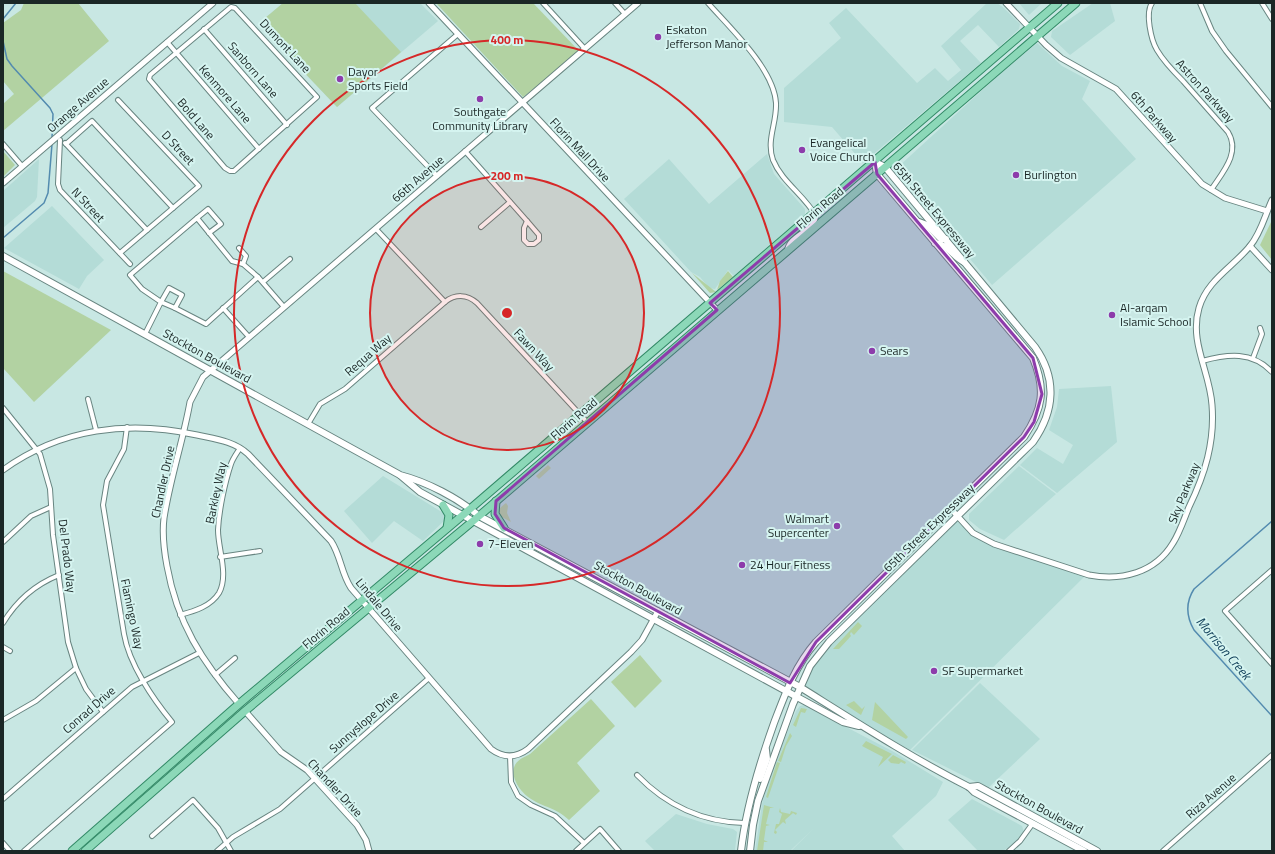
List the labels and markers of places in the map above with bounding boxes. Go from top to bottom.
place label: Eskaton Jefferson Manor [666,20,748,53]
marker: Eskaton Jefferson Manor [653,32,663,42]
place label: Dayor Sports Field [348,62,408,95]
marker: Dayor Sports Field [335,74,345,84]
marker: Southgate Community Library [475,94,485,104]
place label: Southgate Community Library [432,102,528,135]
place label: Evangelical Voice Church [810,133,874,166]
marker: Evangelical Voice Church [797,145,807,155]
place label: Burlington [1024,165,1077,184]
marker: Burlington [1011,170,1021,180]
place label: Al-arqam Islamic School [1120,298,1191,331]
centre of rings [500,306,514,320]
marker: Al-arqam Islamic School [1107,310,1117,320]
place label: Sears [880,341,909,360]
marker: Sears [867,346,877,356]
place label: Walmart Supercenter [768,509,830,542]
marker: Walmart Supercenter [832,521,842,531]
place label: 7-Eleven [488,534,534,553]
marker: 7-Eleven [475,539,485,549]
place label: 24 Hour Fitness [750,555,831,574]
marker: 24 Hour Fitness [737,560,747,570]
place label: SF Supermarket [942,661,1024,680]
marker: SF Supermarket [929,666,939,676]

